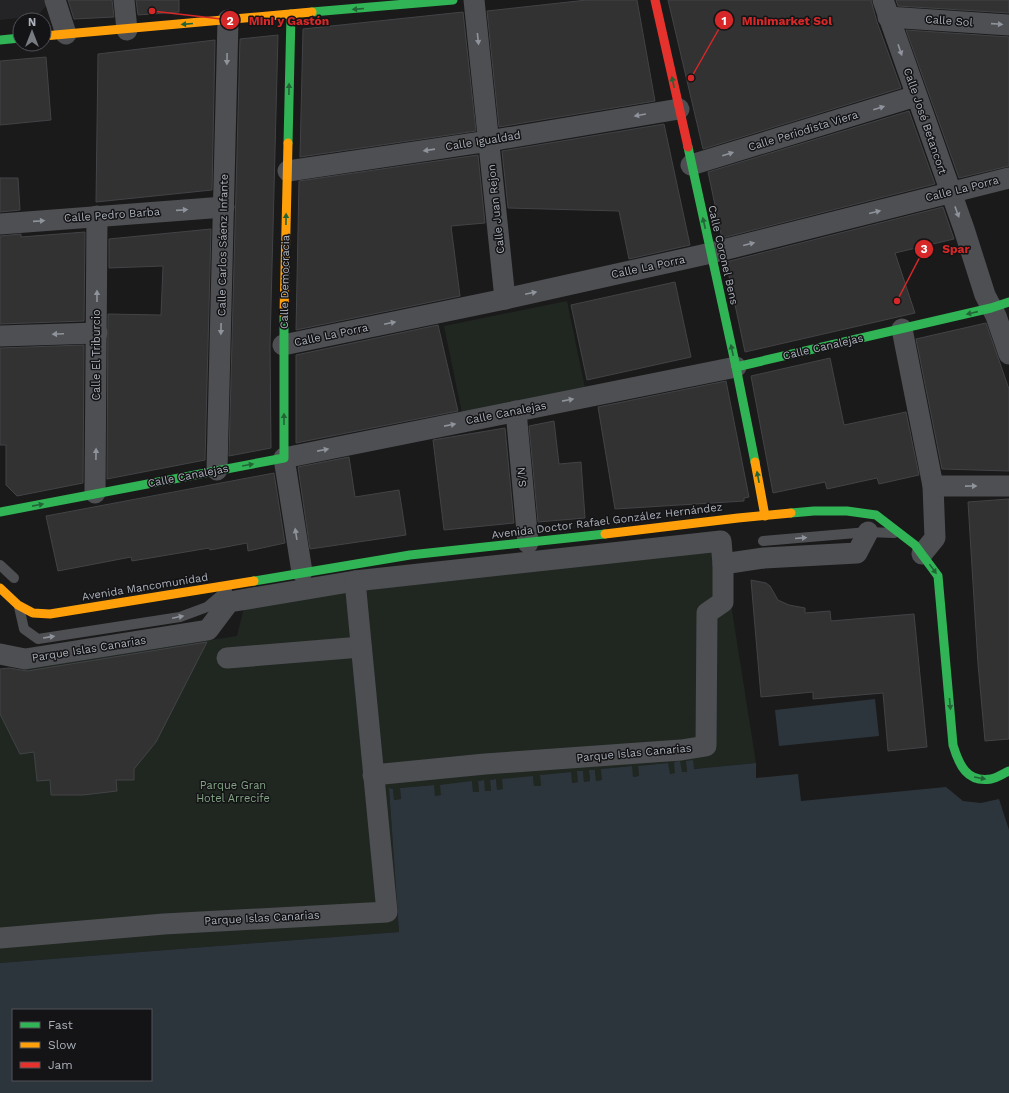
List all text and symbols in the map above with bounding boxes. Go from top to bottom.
one-way arrow [352,5,364,12]
callout: Mini y Gastón [220,8,337,32]
callout: Minimarket Sol [714,8,840,32]
north arrow [12,12,52,52]
street label: Calle Sol [925,13,974,29]
text: 2 [226,14,234,28]
text: Mini y Gastón [249,14,329,28]
text: 1 [721,14,727,28]
text: Minimarket Sol [742,14,832,28]
text: N [28,16,36,29]
one-way arrow [181,21,193,27]
one-way arrow [991,21,1003,28]
one-way arrow [475,33,482,45]
one-way arrow [897,45,903,57]
one-way arrow [224,53,230,66]
street label: Calle José Betancort [901,66,949,176]
one-way arrow [670,76,676,89]
one-way arrow [286,83,293,95]
one-way arrow [873,105,885,111]
street label: Calle Periodista Viera [747,108,859,154]
one-way arrow [634,112,647,118]
street label: Calle Igualdad [444,129,522,153]
one-way arrow [423,147,435,153]
one-way arrow [722,151,734,157]
street label: Calle Juan Rejon [485,164,507,254]
street label: Calle Carlos Sáenz Infante [215,174,231,316]
street label: Calle La Porra [924,174,1000,204]
street label: Calle Coronel Bens [705,204,741,306]
street label: Calle Pedro Barba [64,205,160,225]
one-way arrow [176,206,188,213]
one-way arrow [955,207,961,219]
one-way arrow [869,208,881,214]
one-way arrow [283,213,290,225]
one-way arrow [33,217,45,224]
one-way arrow [701,217,707,229]
street label: Calle Democracia [278,235,292,329]
callout: Spar [914,237,977,261]
one-way arrow [743,240,755,246]
text: 3 [920,242,928,256]
text: Spar [942,242,970,256]
street label: Calle La Porra [610,253,686,281]
one-way arrow [94,289,100,302]
one-way arrow [525,290,537,296]
street label: Calle El Triburcio [90,309,103,401]
one-way arrow [965,310,978,316]
one-way arrow [384,319,396,325]
street label: Calle La Porra [293,321,369,349]
one-way arrow [218,323,224,336]
one-way arrow [52,331,64,338]
street label: Calle Canalejas [782,331,865,363]
one-way arrow [729,344,735,356]
one-way arrow [562,397,574,403]
street label: Calle Canalejas [464,399,548,427]
one-way arrow [281,412,287,425]
one-way arrow [444,421,456,427]
one-way arrow [93,447,99,460]
one-way arrow [316,447,329,453]
one-way arrow [242,461,255,467]
street label: Calle Canalejas [146,462,230,490]
street label: S/N [515,467,529,487]
one-way arrow [755,471,761,483]
one-way arrow [965,483,978,489]
street label: Avenida Doctor Rafael González Hernández [491,500,723,542]
one-way arrow [32,502,44,508]
one-way arrow [293,528,299,540]
one-way arrow [795,534,807,541]
one-way arrow [929,563,937,574]
street label: Avenida Mancomunidad [81,571,209,603]
one-way arrow [172,614,184,620]
street label: Parque Islas Canarias [31,634,147,664]
one-way arrow [43,634,55,640]
one-way arrow [946,698,953,710]
street label: Parque Islas Canarias [576,741,692,765]
one-way arrow [973,775,986,781]
park label: Parque Gran Hotel Arrecife [196,779,270,805]
street label: Parque Islas Canarias [204,908,320,928]
legend [12,1009,152,1081]
text: Fast [48,1018,73,1032]
text: Slow [48,1038,76,1052]
text: Jam [48,1058,73,1072]

